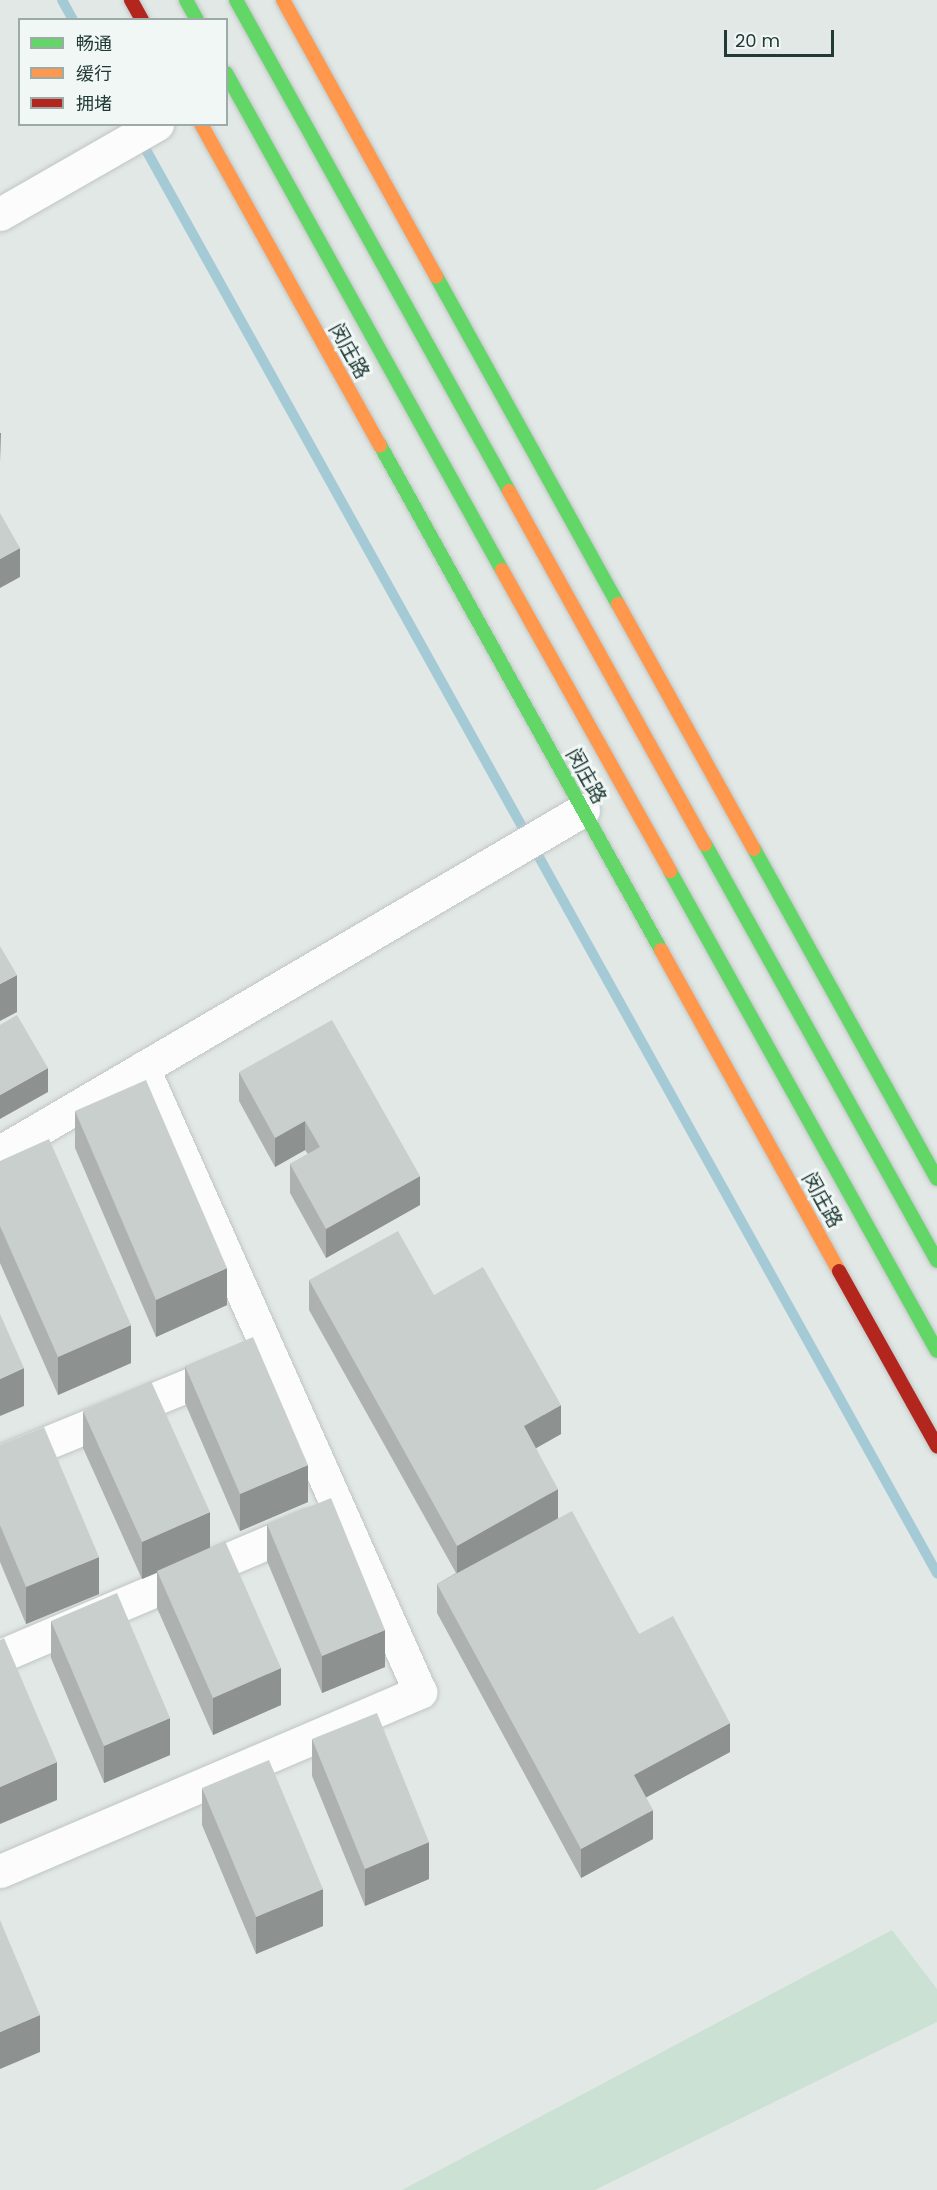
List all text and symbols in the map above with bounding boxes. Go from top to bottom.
legend [18,18,228,126]
scale bar [727,18,836,56]
text: 20 m [735,28,780,53]
text: 畅通 [76,31,112,56]
text: 缓行 [76,61,112,86]
text: 拥堵 [76,91,112,116]
street label: 闵庄路 [324,319,374,383]
street label: 闵庄路 [561,744,611,808]
street label: 闵庄路 [797,1168,847,1232]

